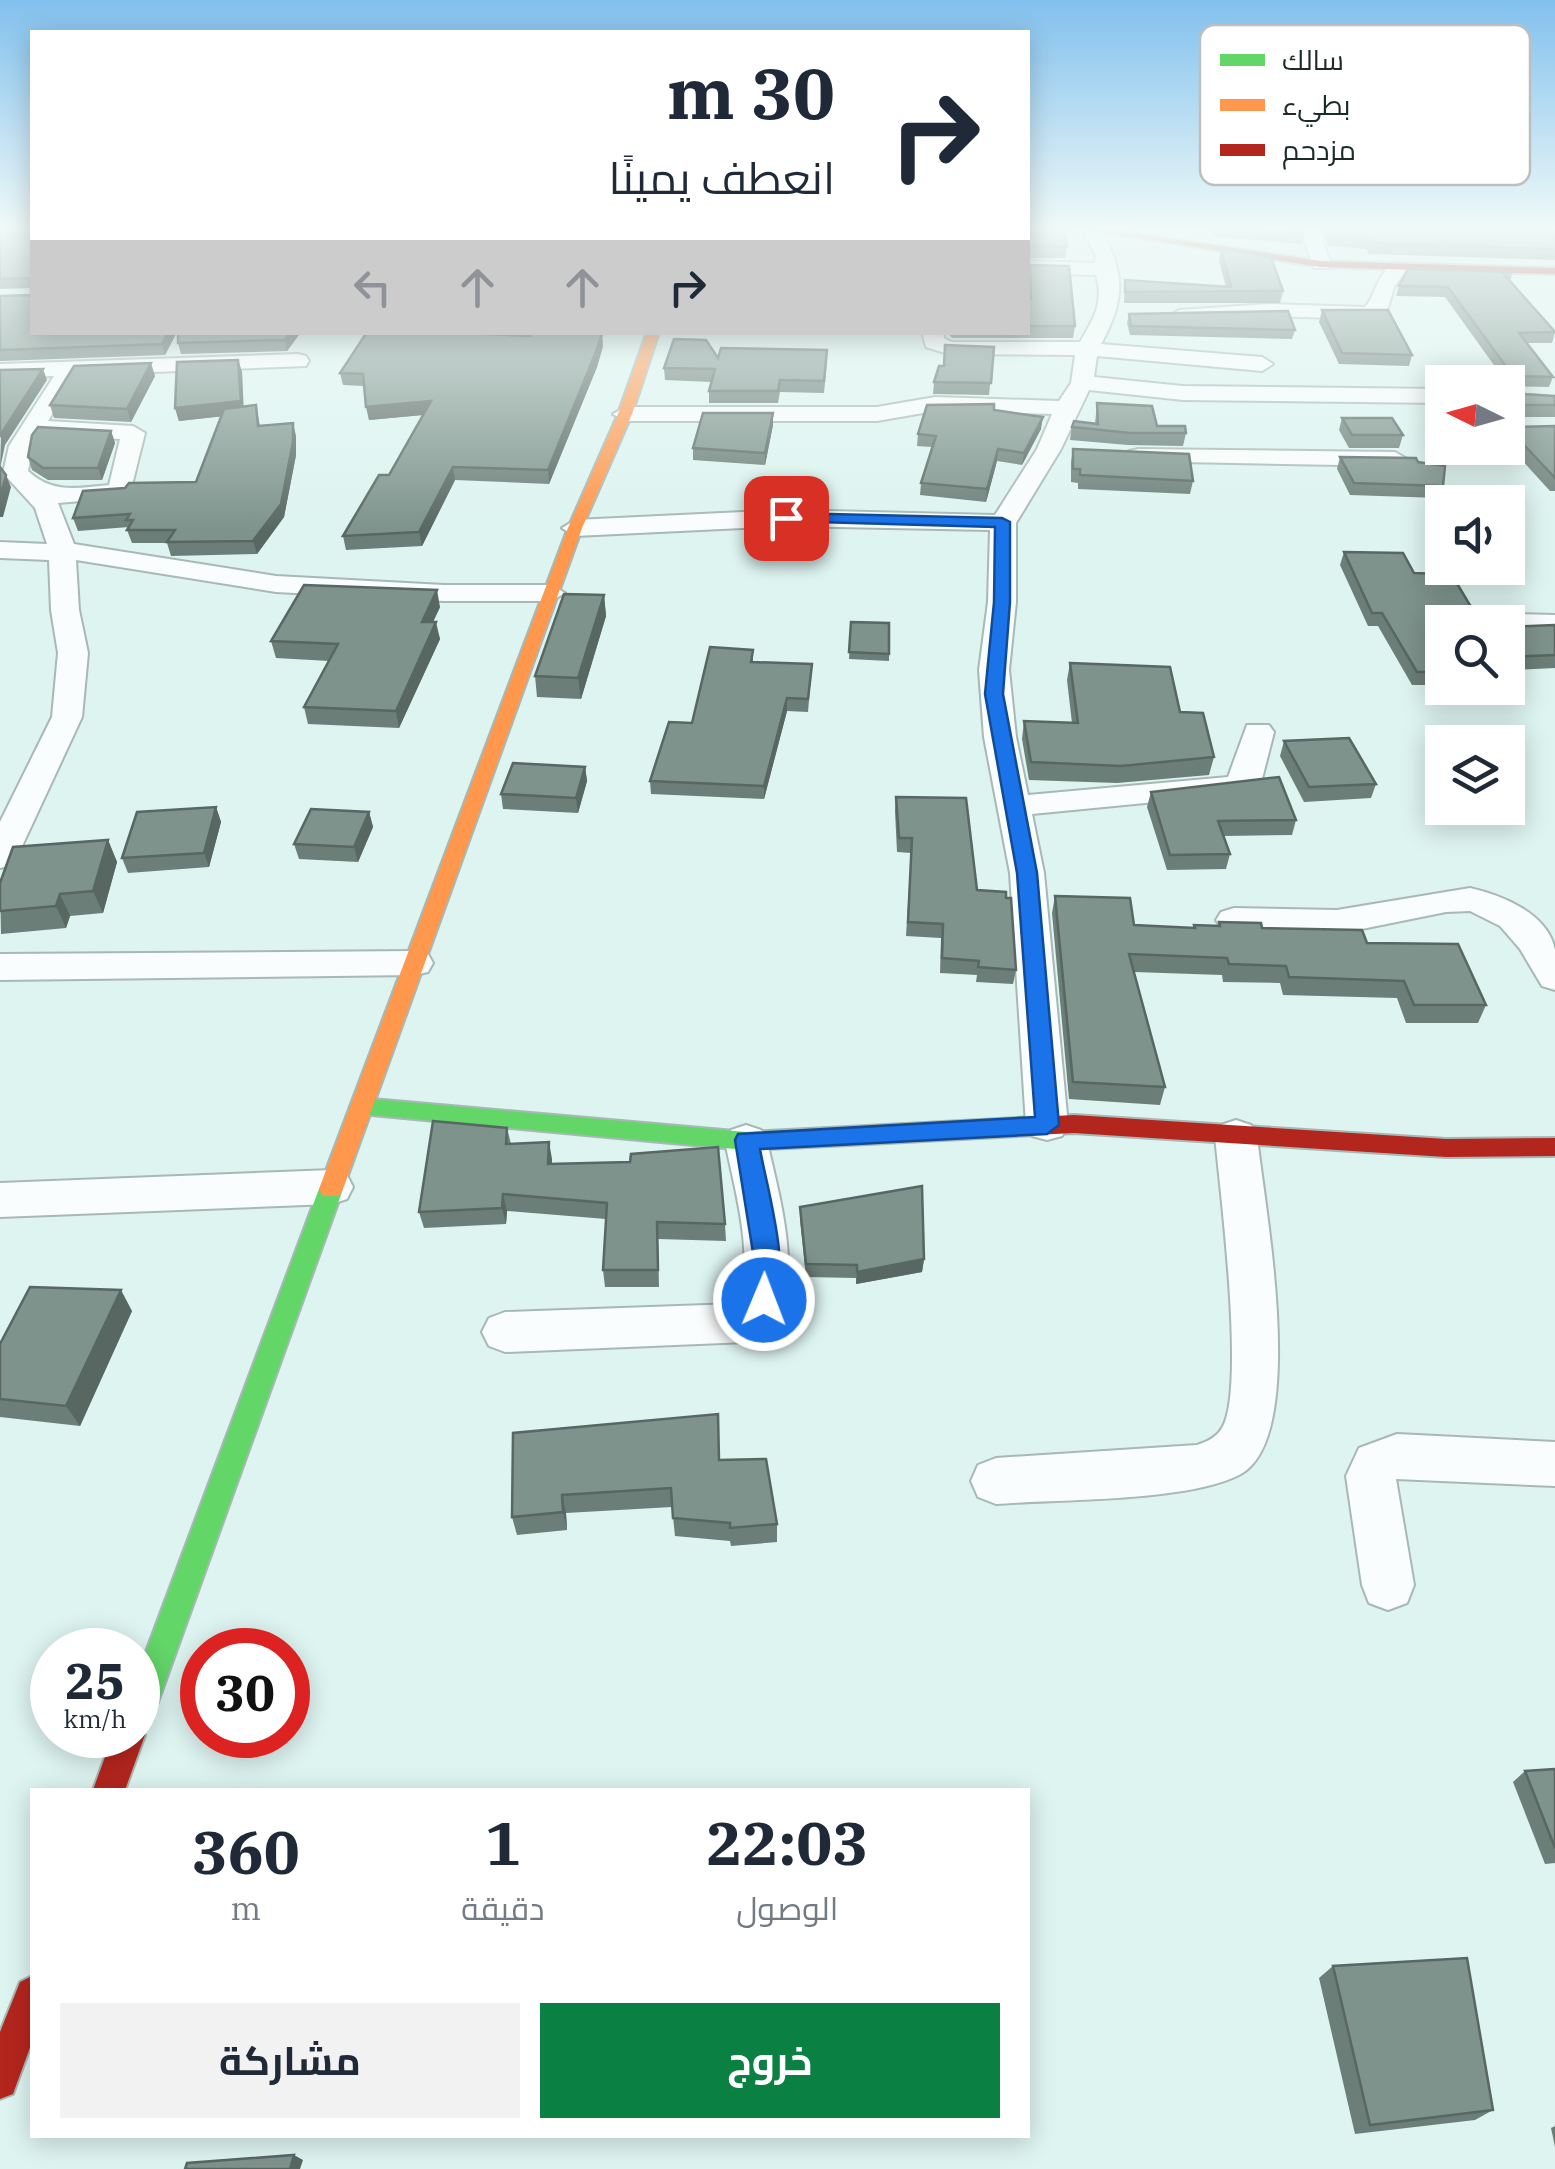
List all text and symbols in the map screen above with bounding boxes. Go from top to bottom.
legend [1200,25,1530,185]
text: سالك [1282,41,1344,78]
text: 30 m [667,47,835,138]
icon: right [870,70,1000,200]
text: بطيء [1282,86,1350,127]
text: مزدحم [1282,131,1356,170]
text: انعطف يمينًا [609,148,835,206]
icon: left [345,260,400,315]
icon: ahead [450,260,505,315]
icon: ahead [555,260,610,315]
icon: right [660,260,715,315]
north arrow [1425,365,1525,465]
map controls [1425,365,1525,825]
pin [744,476,829,561]
button: sound [1425,485,1525,585]
icon: arrive [759,491,814,546]
button: search [1425,605,1525,705]
button: layers [1425,725,1525,825]
position arrow [712,1248,816,1352]
speed limit sign: 30 [180,1628,310,1758]
text: 25 [65,1648,125,1713]
text: km/h [63,1702,127,1735]
text: 1 [485,1803,521,1882]
text: 22:03 [706,1803,868,1882]
text: 360 [192,1812,300,1891]
text: m [230,1887,261,1929]
text: دقيقة [461,1887,545,1929]
text: الوصول [736,1887,838,1929]
button: مشاركة [60,2003,520,2118]
button: خروج [540,2003,1000,2118]

